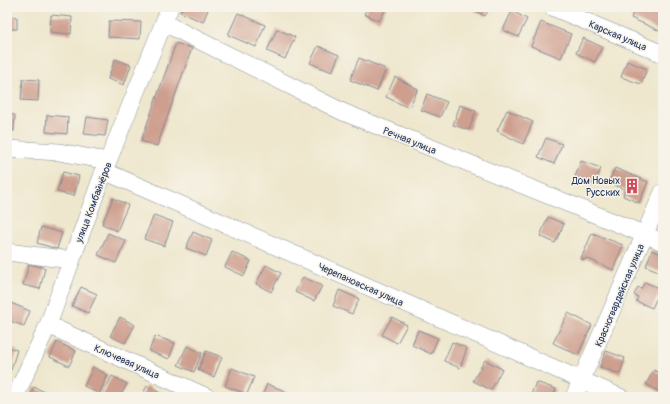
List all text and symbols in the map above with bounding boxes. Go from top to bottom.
street label: Карская улица [587,18,649,54]
street label: Речная улица [381,125,438,157]
street label: улица Комбайнёров [73,160,115,245]
place label: Дом Новых Русских [571,175,620,199]
building icon: Дом Новых Русских [623,177,641,195]
street label: Красногвардейская улица [593,242,647,349]
street label: Черепановская улица [316,261,405,309]
street label: Ключевая улица [92,342,161,382]

